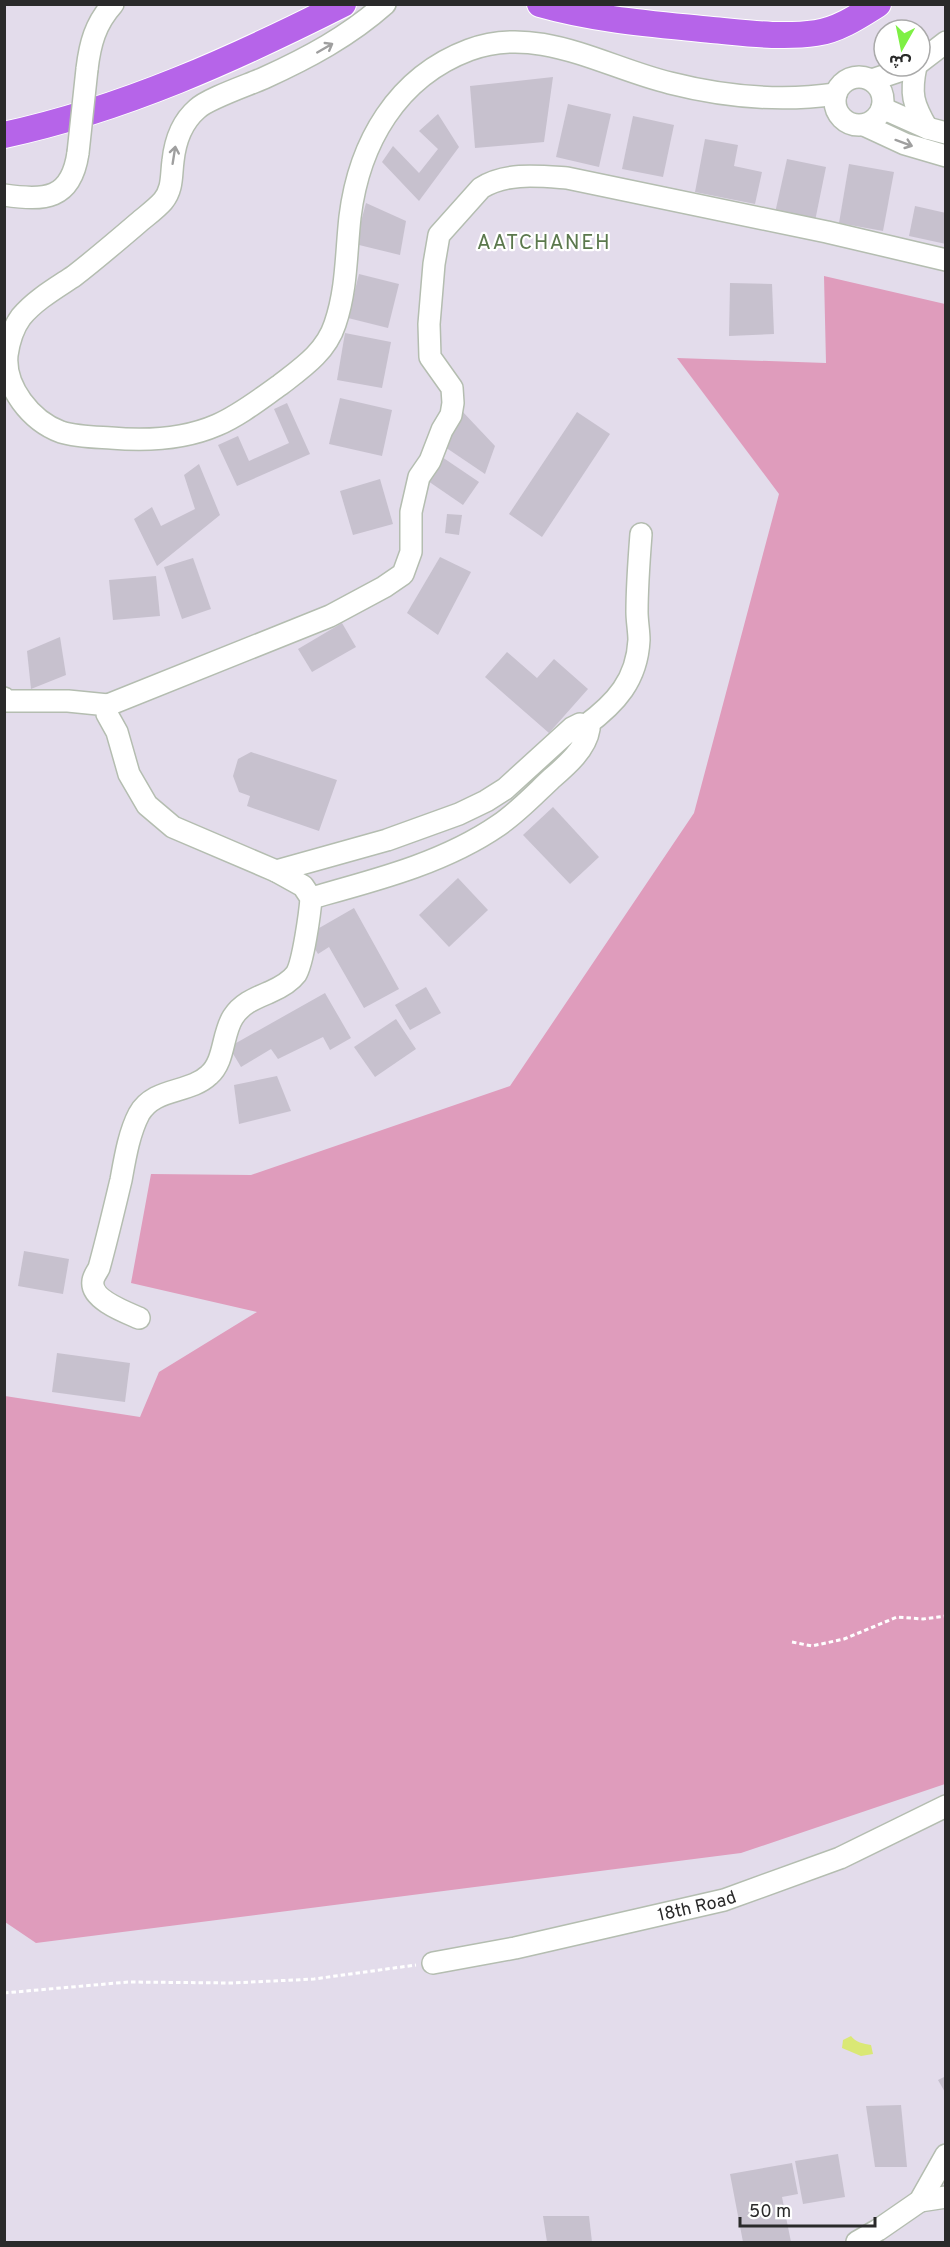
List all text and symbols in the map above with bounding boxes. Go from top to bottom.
north arrow [872,18,932,78]
one-way arrow [316,42,333,54]
text: ش [887,49,912,72]
one-way arrow [894,139,912,150]
one-way arrow [169,146,180,165]
district label: AATCHANEH [477,230,611,257]
street label: 18th Road [656,1886,740,1928]
scale bar [740,2190,875,2228]
text: 50 m [749,2201,791,2224]

